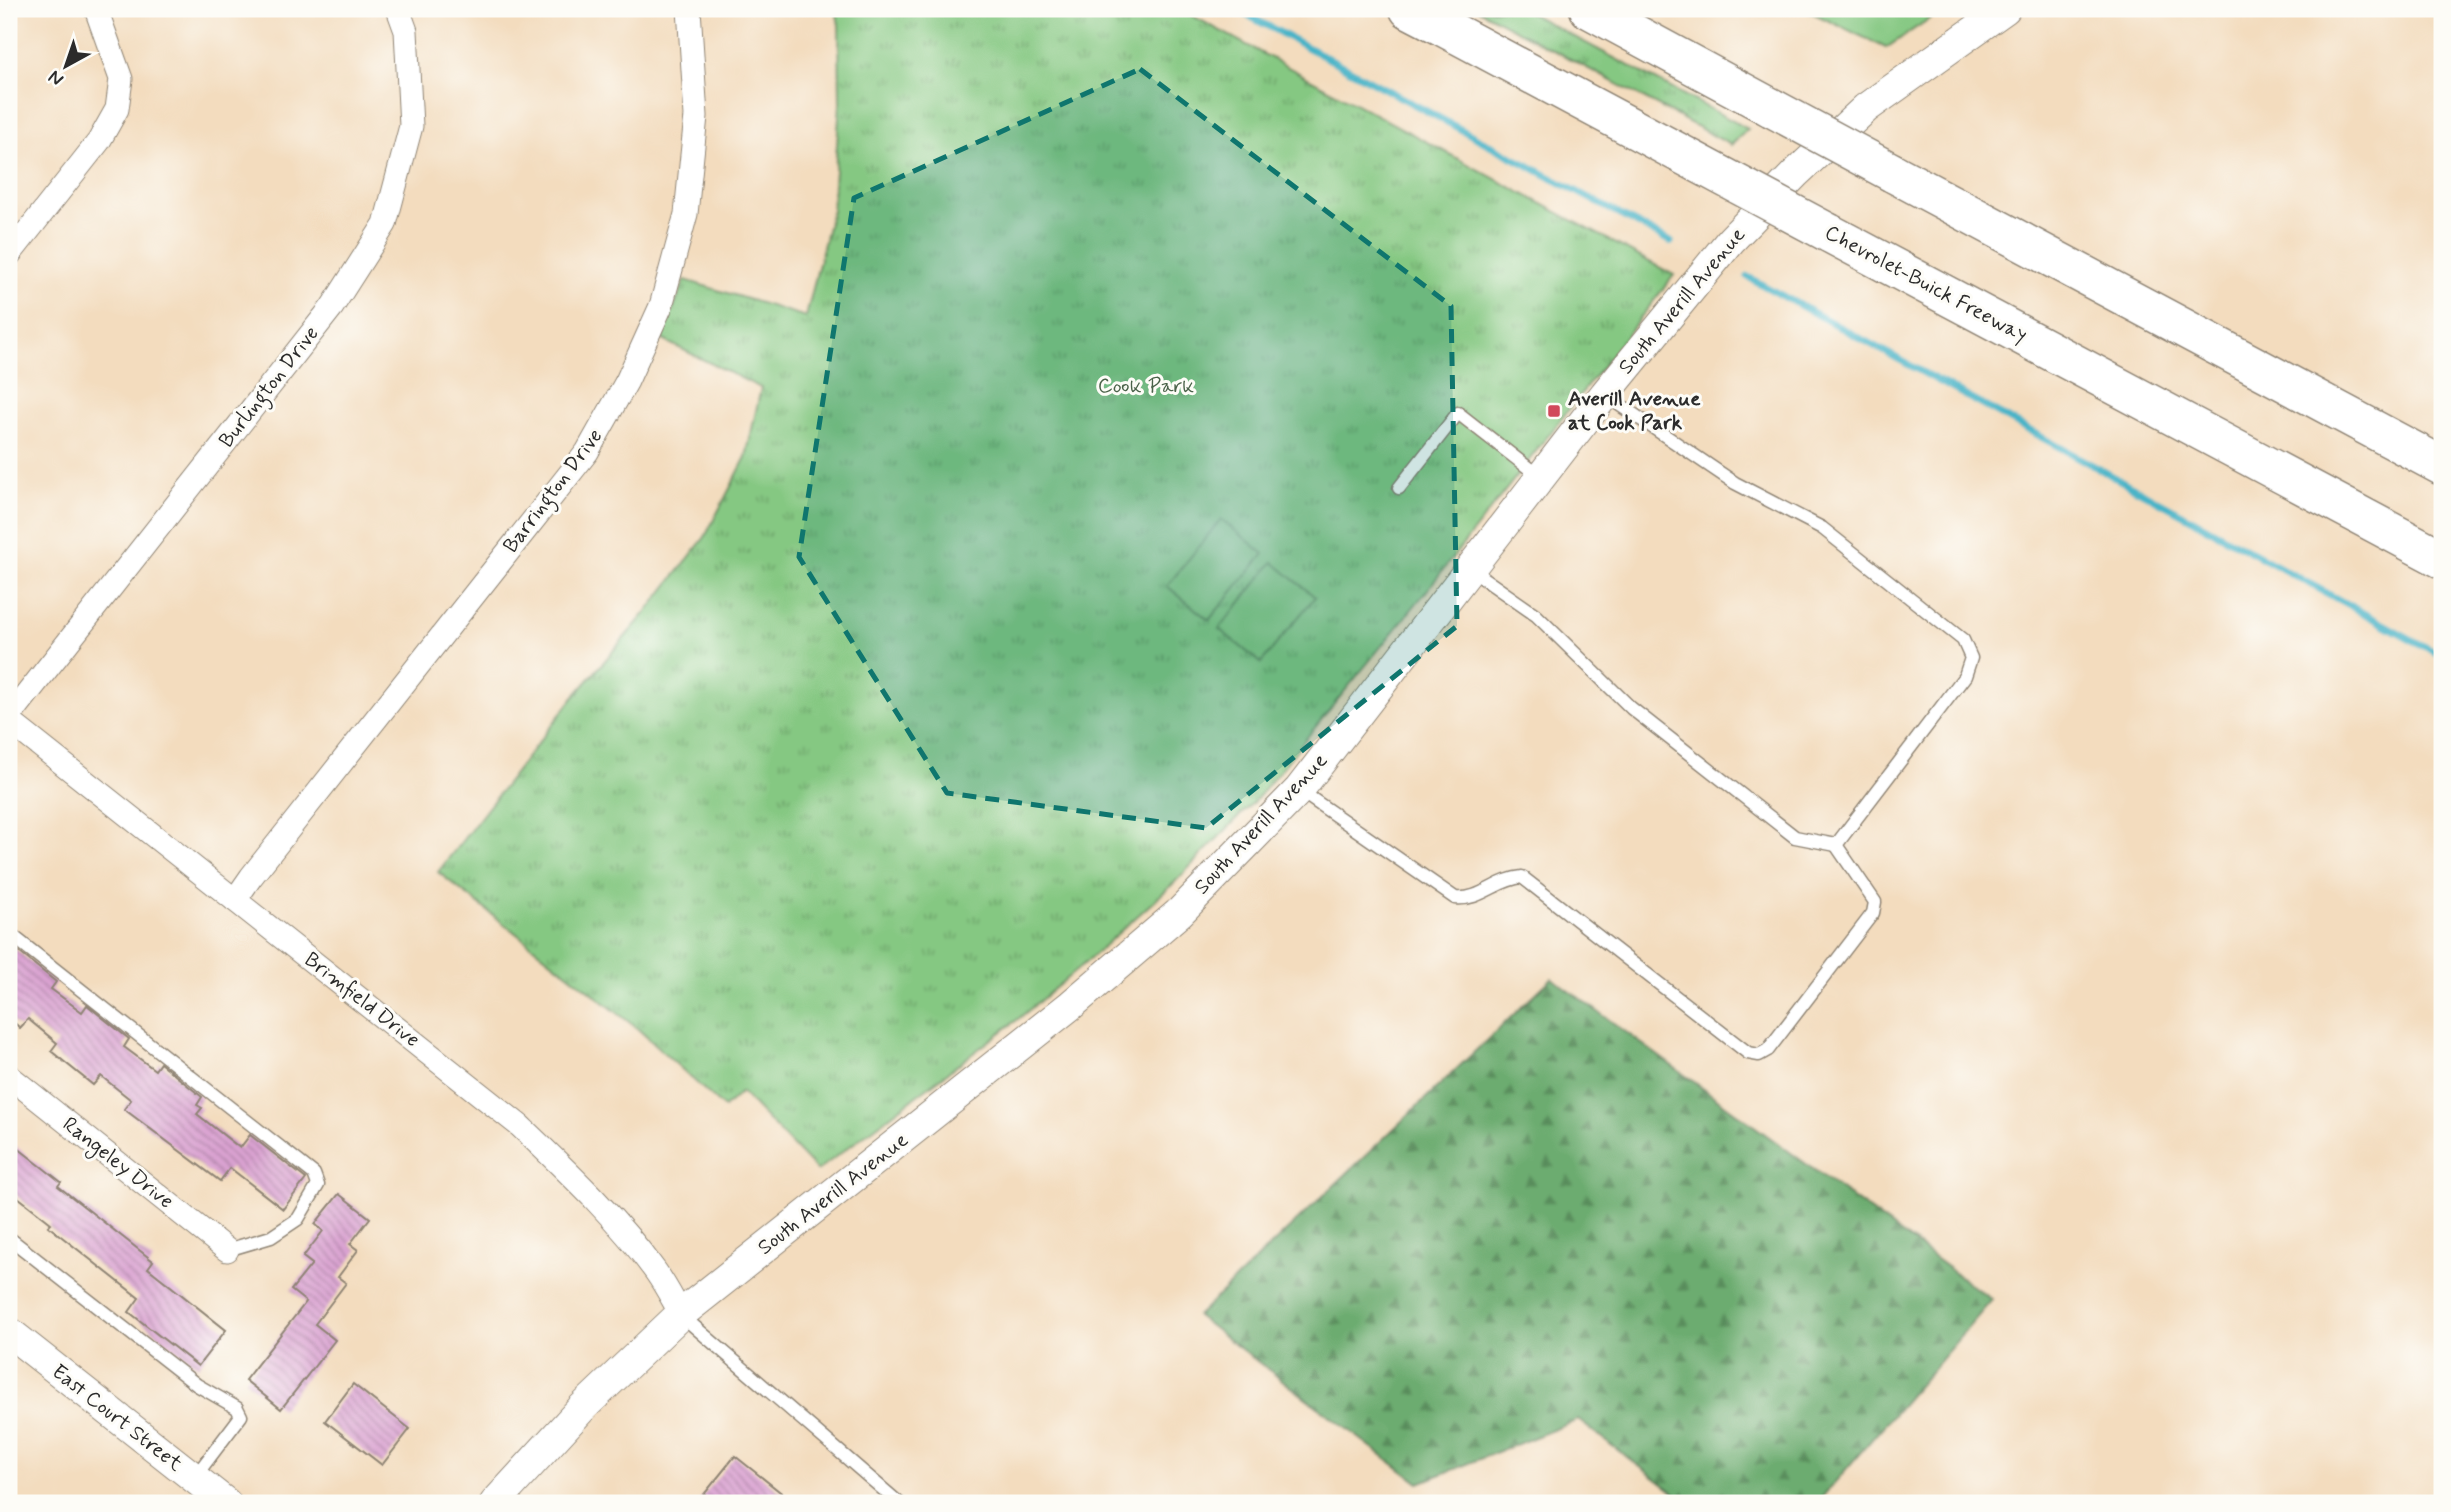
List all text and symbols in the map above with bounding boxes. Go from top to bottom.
north arrow [32,32,102,102]
text: N [43,64,69,92]
street label: Chevrolet-Buick Freeway [1820,219,2032,349]
street label: South Averill Avenue [1612,222,1752,380]
street label: Burlington Drive [213,320,327,455]
park label: Cook Park [1098,372,1194,400]
place label: Averill Avenue at Cook Park [1568,385,1701,437]
marker: Averill Avenue at Cook Park [1546,403,1562,419]
street label: Barrington Drive [497,423,611,560]
street label: South Averill Avenue [1188,747,1334,901]
street label: Brimfield Drive [298,946,426,1054]
street label: Rangeley Drive [56,1111,179,1216]
street label: South Averill Avenue [752,1126,914,1262]
street label: East Court Street [46,1358,189,1478]

